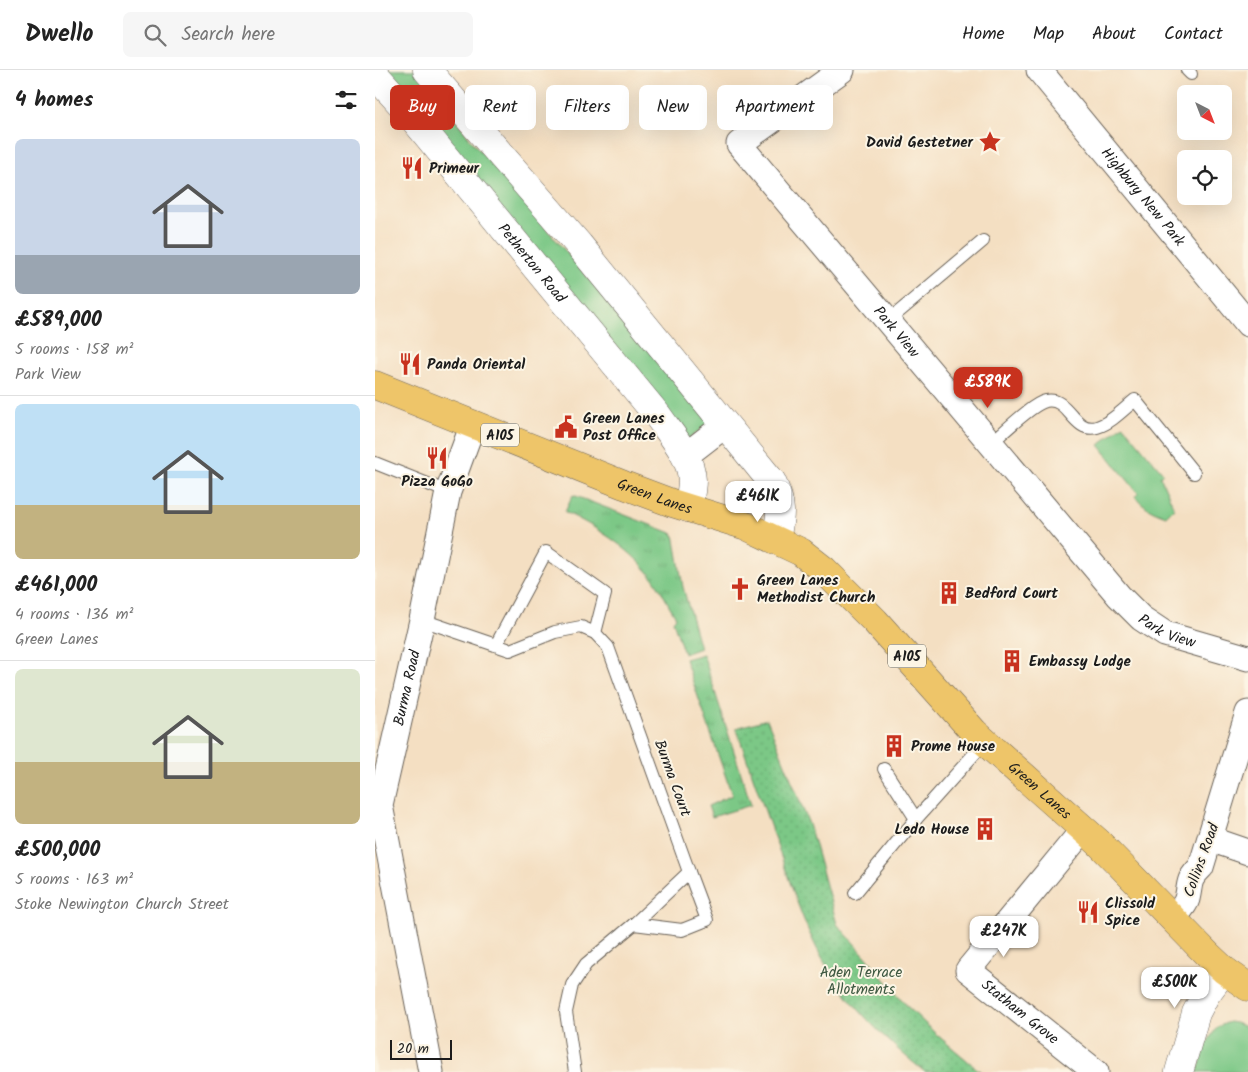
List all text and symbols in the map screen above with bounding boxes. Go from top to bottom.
search box [123,12,473,57]
text: Dwello [25,15,93,54]
text: Search here [181,20,275,50]
text: Home [962,20,1005,49]
text: Map [1033,20,1064,49]
text: About [1092,20,1136,49]
text: Contact [1164,20,1223,49]
icon: search [141,21,169,49]
text: 4 homes [15,84,93,117]
chip: Buy [390,85,455,130]
chip: Rent [465,85,536,130]
chip: Filters [546,85,629,130]
chip: New [639,85,707,130]
chip: Apartment [717,85,833,130]
north arrow [1177,85,1233,140]
map controls [1177,85,1232,205]
icon: filters [332,86,360,114]
place icon: David Gestetner [977,129,1003,155]
place label: David Gestetner [866,131,974,155]
street label: Highbury New Park [1094,142,1191,253]
button: locate [1177,150,1232,205]
restaurant icon: Primeur [399,155,425,181]
place label: Primeur [429,157,479,181]
icon: home [143,171,233,261]
street label: Petherton Road [491,218,572,309]
street label: Park View [867,301,926,364]
text: £589,000 [15,304,102,337]
text: 5 rooms · 158 m² [15,337,133,362]
restaurant icon: Panda Oriental [397,351,423,377]
place label: Panda Oriental [427,353,525,377]
text: Park View [15,362,81,387]
pin: £589K [953,366,1023,409]
text: £589K [965,370,1011,395]
place label: Green Lanes Post Office [583,407,665,448]
public building icon: Green Lanes Post Office [553,414,579,440]
road number: A105 [481,424,519,446]
icon: home [143,437,233,527]
restaurant icon: Pizza GoGo [424,445,450,471]
place label: Pizza GoGo [401,470,473,494]
street label: Green Lanes [613,472,695,522]
pin: £461K [723,480,793,523]
text: £461K [736,484,780,509]
text: £461,000 [15,569,97,602]
place label: Green Lanes Methodist Church [757,569,875,610]
church icon: Green Lanes Methodist Church [727,576,753,602]
building icon: Bedford Court [936,580,962,606]
place label: Bedford Court [965,582,1058,606]
text: 4 rooms · 136 m² [15,602,133,627]
street label: Park View [1133,608,1199,655]
text: Green Lanes [15,627,98,652]
road number: A105 [888,644,926,668]
street label: Burma Road [387,647,428,728]
building icon: Embassy Lodge [999,648,1025,674]
place label: Embassy Lodge [1029,650,1132,674]
icon: home [143,702,233,792]
building icon: Prome House [881,733,907,759]
place label: Prome House [911,735,996,759]
street label: Burma Court [647,736,697,820]
street label: Green Lanes [1002,756,1077,826]
building icon: Ledo House [972,816,998,842]
place label: Ledo House [895,818,970,842]
street label: Collins Road [1177,819,1227,901]
text: £500,000 [15,834,100,867]
text: 5 rooms · 163 m² [15,867,133,892]
text: Stoke Newington Church Street [15,892,229,917]
place label: Clissold Spice [1105,892,1156,933]
restaurant icon: Clissold Spice [1075,899,1101,925]
pin: £247K [969,916,1039,958]
text: £247K [981,919,1027,944]
park label: Aden Terrace Allotments [820,961,903,1002]
pin: £500K [1140,966,1210,1009]
text: £500K [1152,970,1198,995]
street label: Statham Grove [975,974,1064,1051]
scale bar [390,1037,453,1060]
text: 20 m [397,1038,429,1060]

